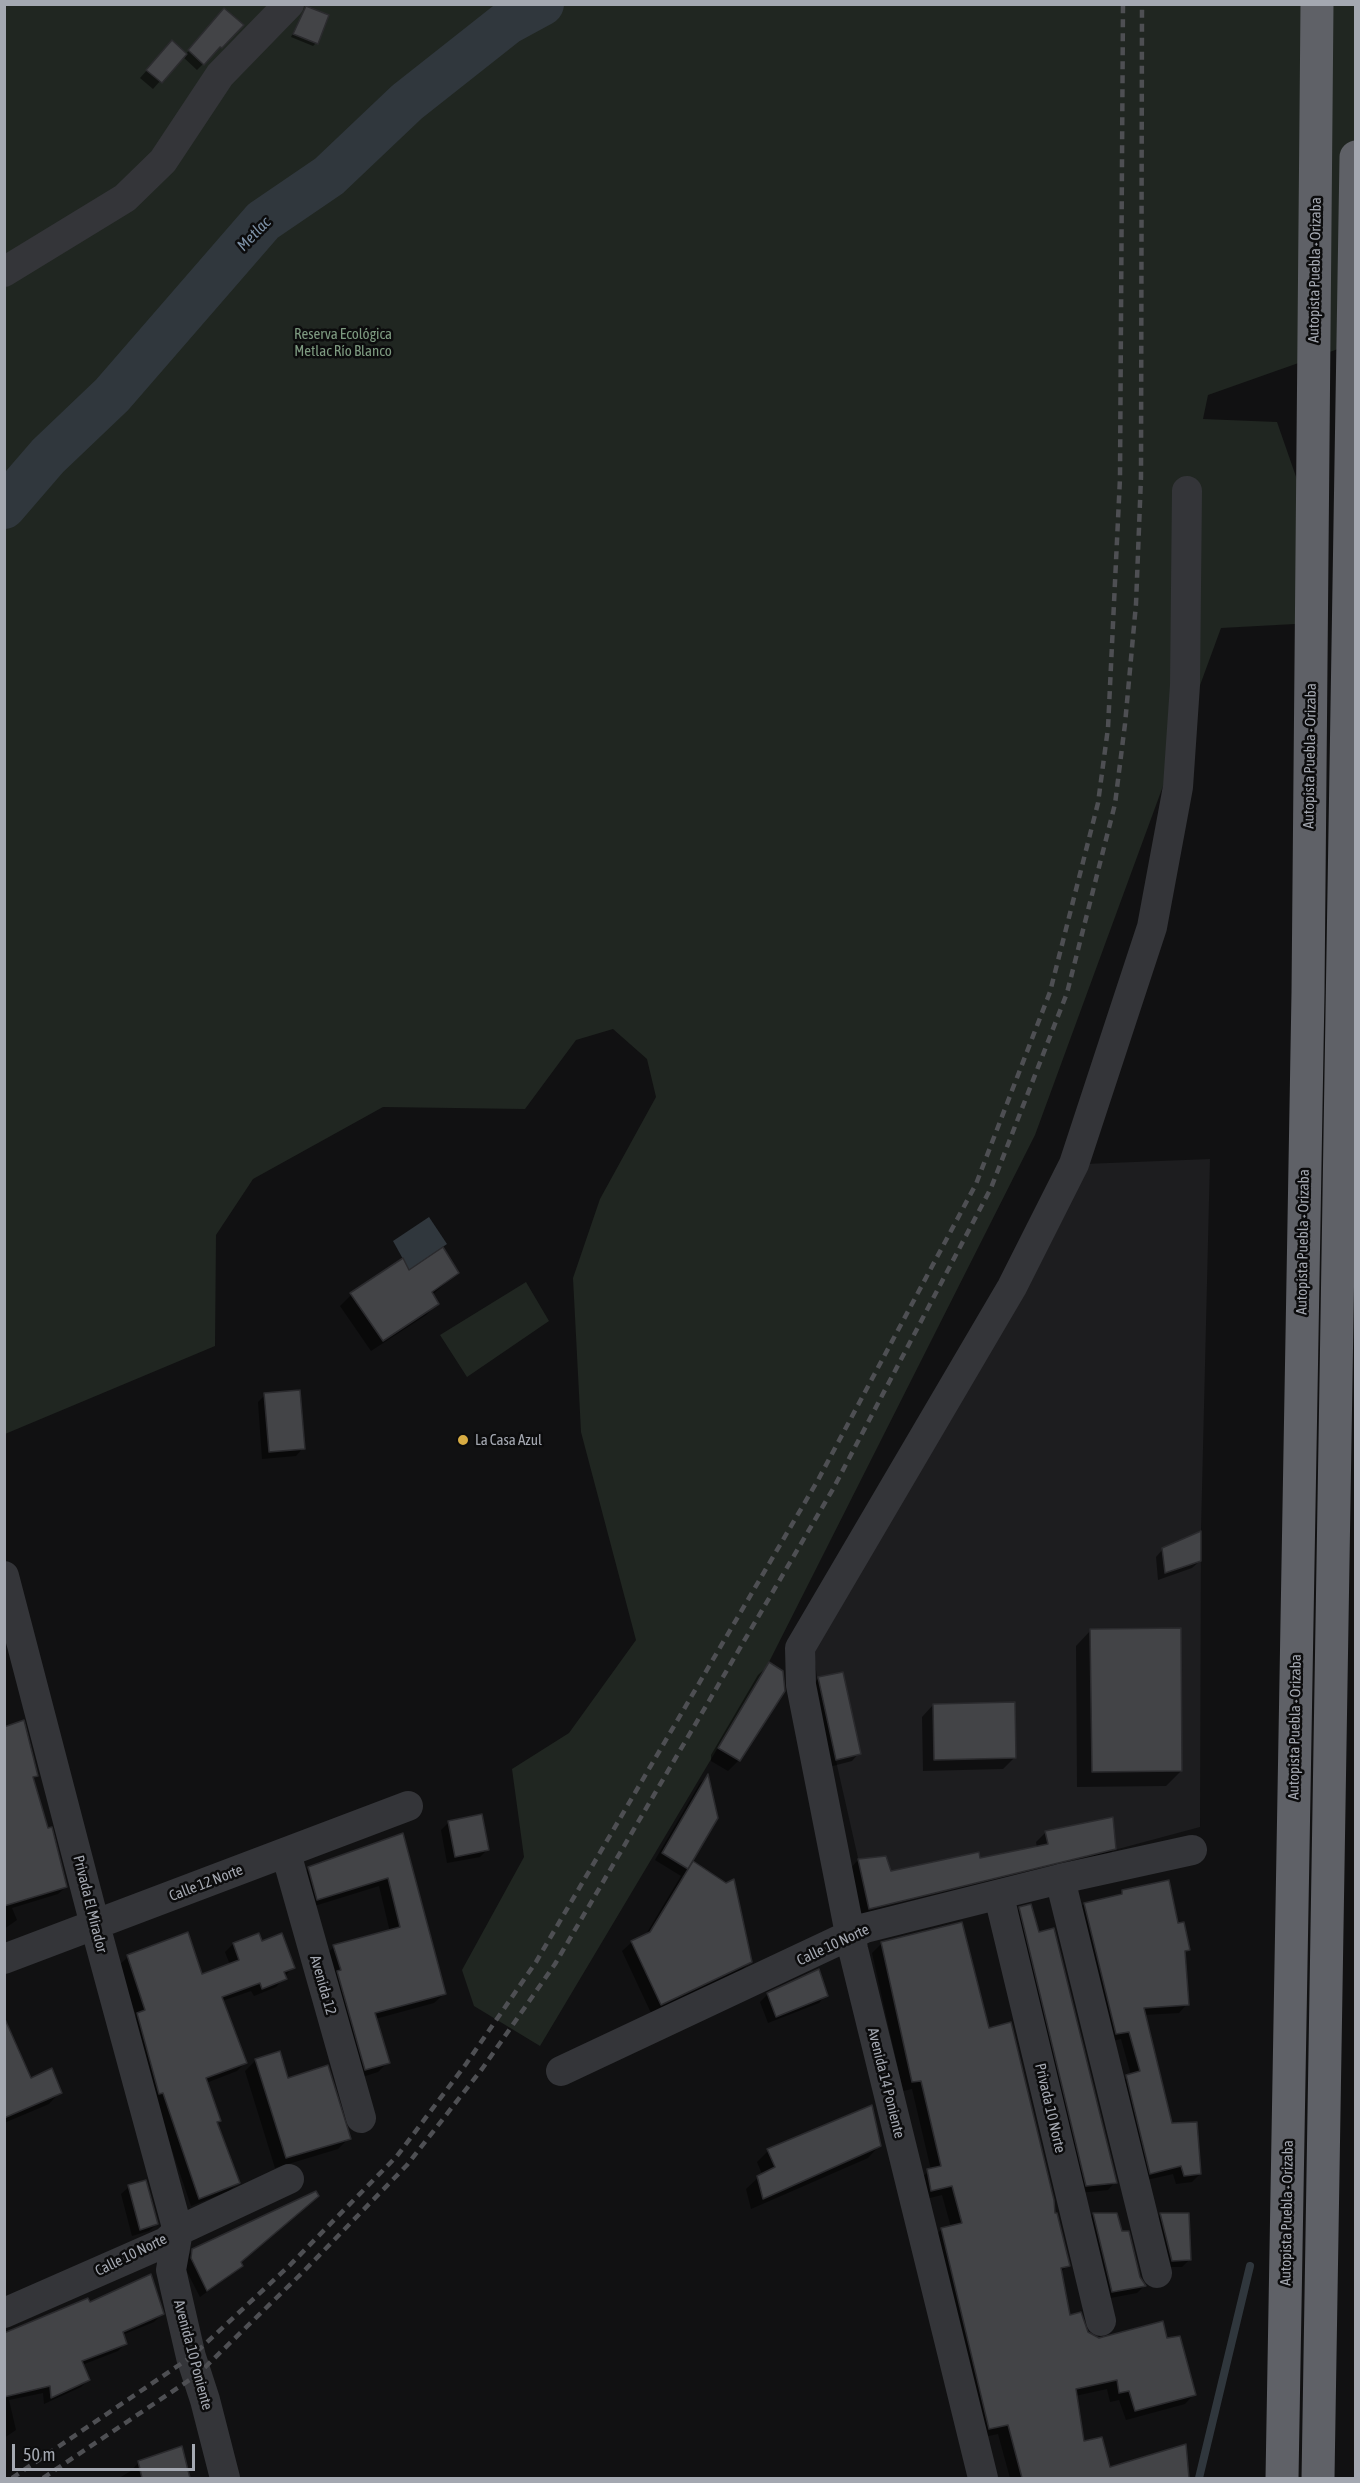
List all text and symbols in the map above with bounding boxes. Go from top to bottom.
street label: Autopista Puebla - Orizaba [1305,197,1325,343]
water label: Metlac [233,213,275,255]
park label: Reserva Ecológica Metlac Río Blanco [294,325,392,360]
street label: Autopista Puebla - Orizaba [1300,683,1320,829]
street label: Autopista Puebla - Orizaba [1293,1169,1313,1315]
place label: La Casa Azul [475,1431,542,1449]
marker: La Casa Azul [456,1433,470,1447]
street label: Autopista Puebla - Orizaba [1285,1654,1305,1800]
street label: Privada El Mirador [69,1853,111,1955]
street label: Calle 12 Norte [167,1861,245,1905]
street label: Calle 10 Norte [794,1920,872,1970]
street label: Avenida 12 [306,1953,340,2017]
street label: Avenida 14 Poniente [864,2026,908,2140]
street label: Privada 10 Norte [1031,2061,1069,2155]
street label: Autopista Puebla - Orizaba [1277,2140,1297,2286]
street label: Calle 10 Norte [92,2230,170,2280]
street label: Avenida 10 Poniente [170,2298,216,2412]
scale bar [15,2432,198,2470]
text: 50 m [23,2444,55,2465]

